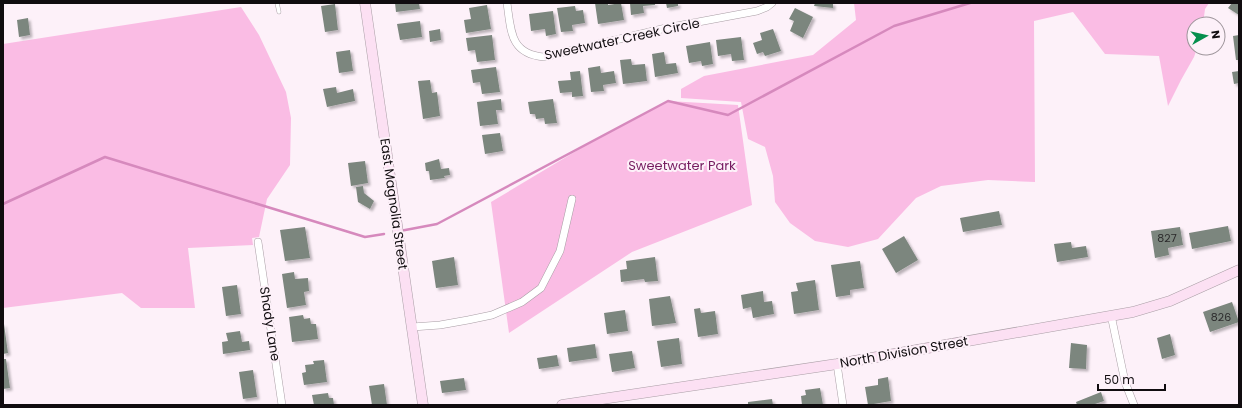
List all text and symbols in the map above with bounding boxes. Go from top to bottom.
street label: Sweetwater Creek Circle [543,13,701,65]
north arrow [1186,16,1226,56]
text: N [1207,29,1224,40]
street label: East Magnolia Street [375,137,413,271]
park label: Sweetwater Park [628,156,736,175]
house number: 827 [1157,230,1177,246]
street label: Shady Lane [255,285,285,363]
house number: 826 [1211,309,1231,325]
street label: North Division Street [838,331,970,373]
scale bar [1098,366,1165,392]
text: 50 m [1104,371,1135,388]

